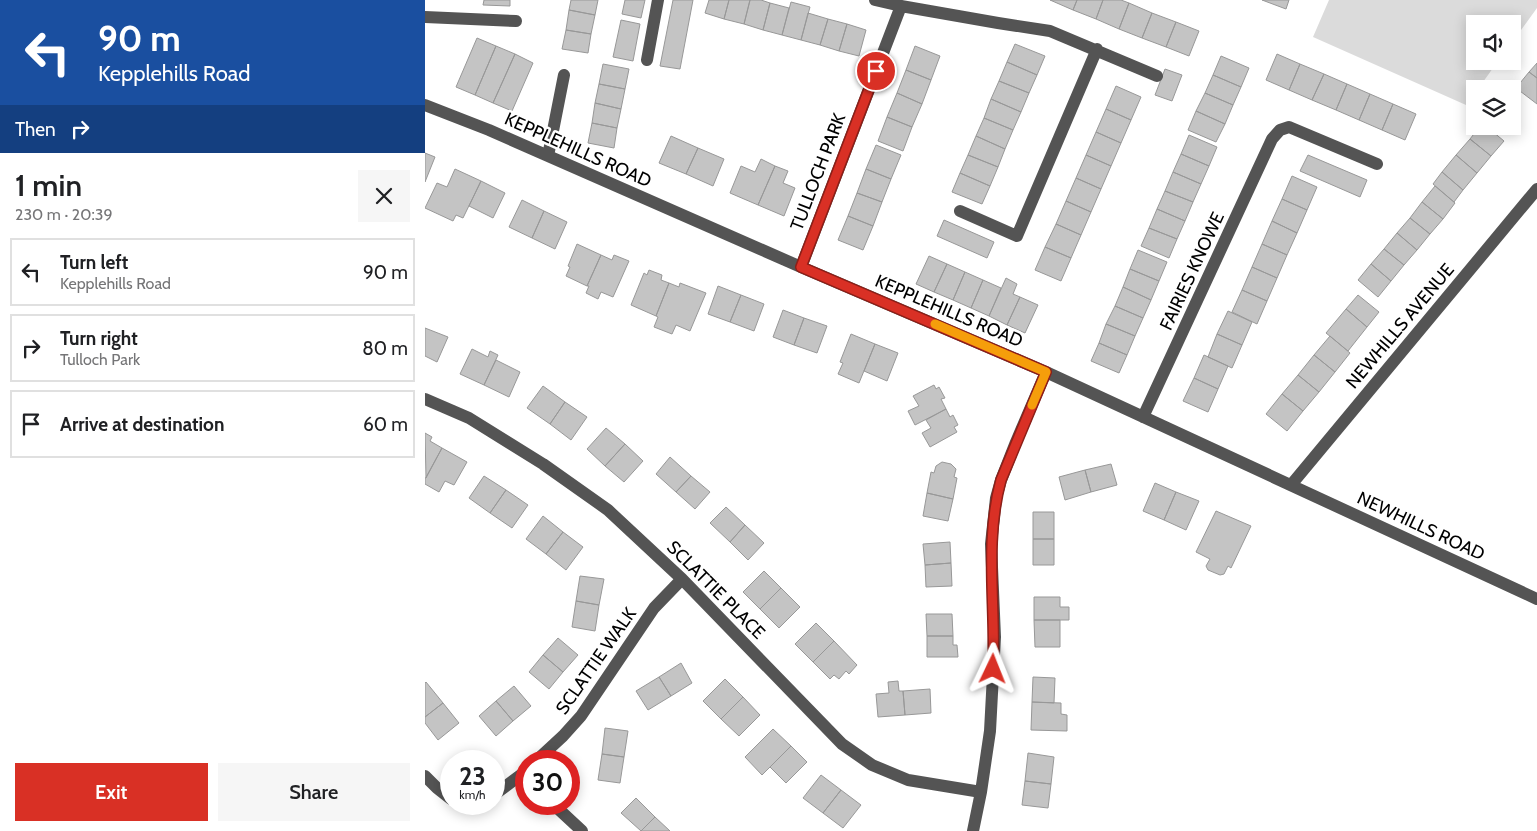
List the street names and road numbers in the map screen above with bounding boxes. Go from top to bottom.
street label: KEPPLEHILLS ROAD [501,108,655,192]
street label: TULLOCH PARK [786,110,851,234]
street label: FAIRIES KNOWE [1155,208,1229,334]
street label: NEWHILLS AVENUE [1341,259,1459,393]
street label: KEPPLEHILLS ROAD [872,270,1026,352]
street label: NEWHILLS ROAD [1354,487,1488,565]
street label: SCLATTIE PLACE [662,536,770,644]
street label: SCLATTIE WALK [551,603,641,719]

